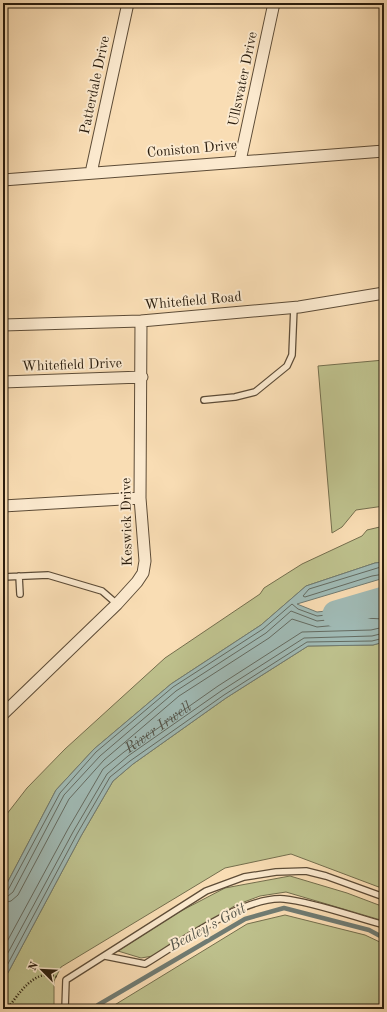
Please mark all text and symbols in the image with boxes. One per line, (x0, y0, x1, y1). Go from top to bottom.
street label: Ullswater Drive (226, 30, 260, 128)
street label: Patterdale Drive (78, 35, 112, 135)
street label: Coniston Drive (146, 138, 238, 160)
street label: Whitefield Road (144, 290, 242, 312)
street label: Whitefield Drive (22, 356, 122, 374)
street label: Keswick Drive (119, 478, 135, 566)
water label: River Irwell (121, 699, 195, 757)
water label: Bealey's Goit (166, 901, 249, 955)
north arrow (22, 950, 62, 990)
text: N (28, 960, 41, 973)

